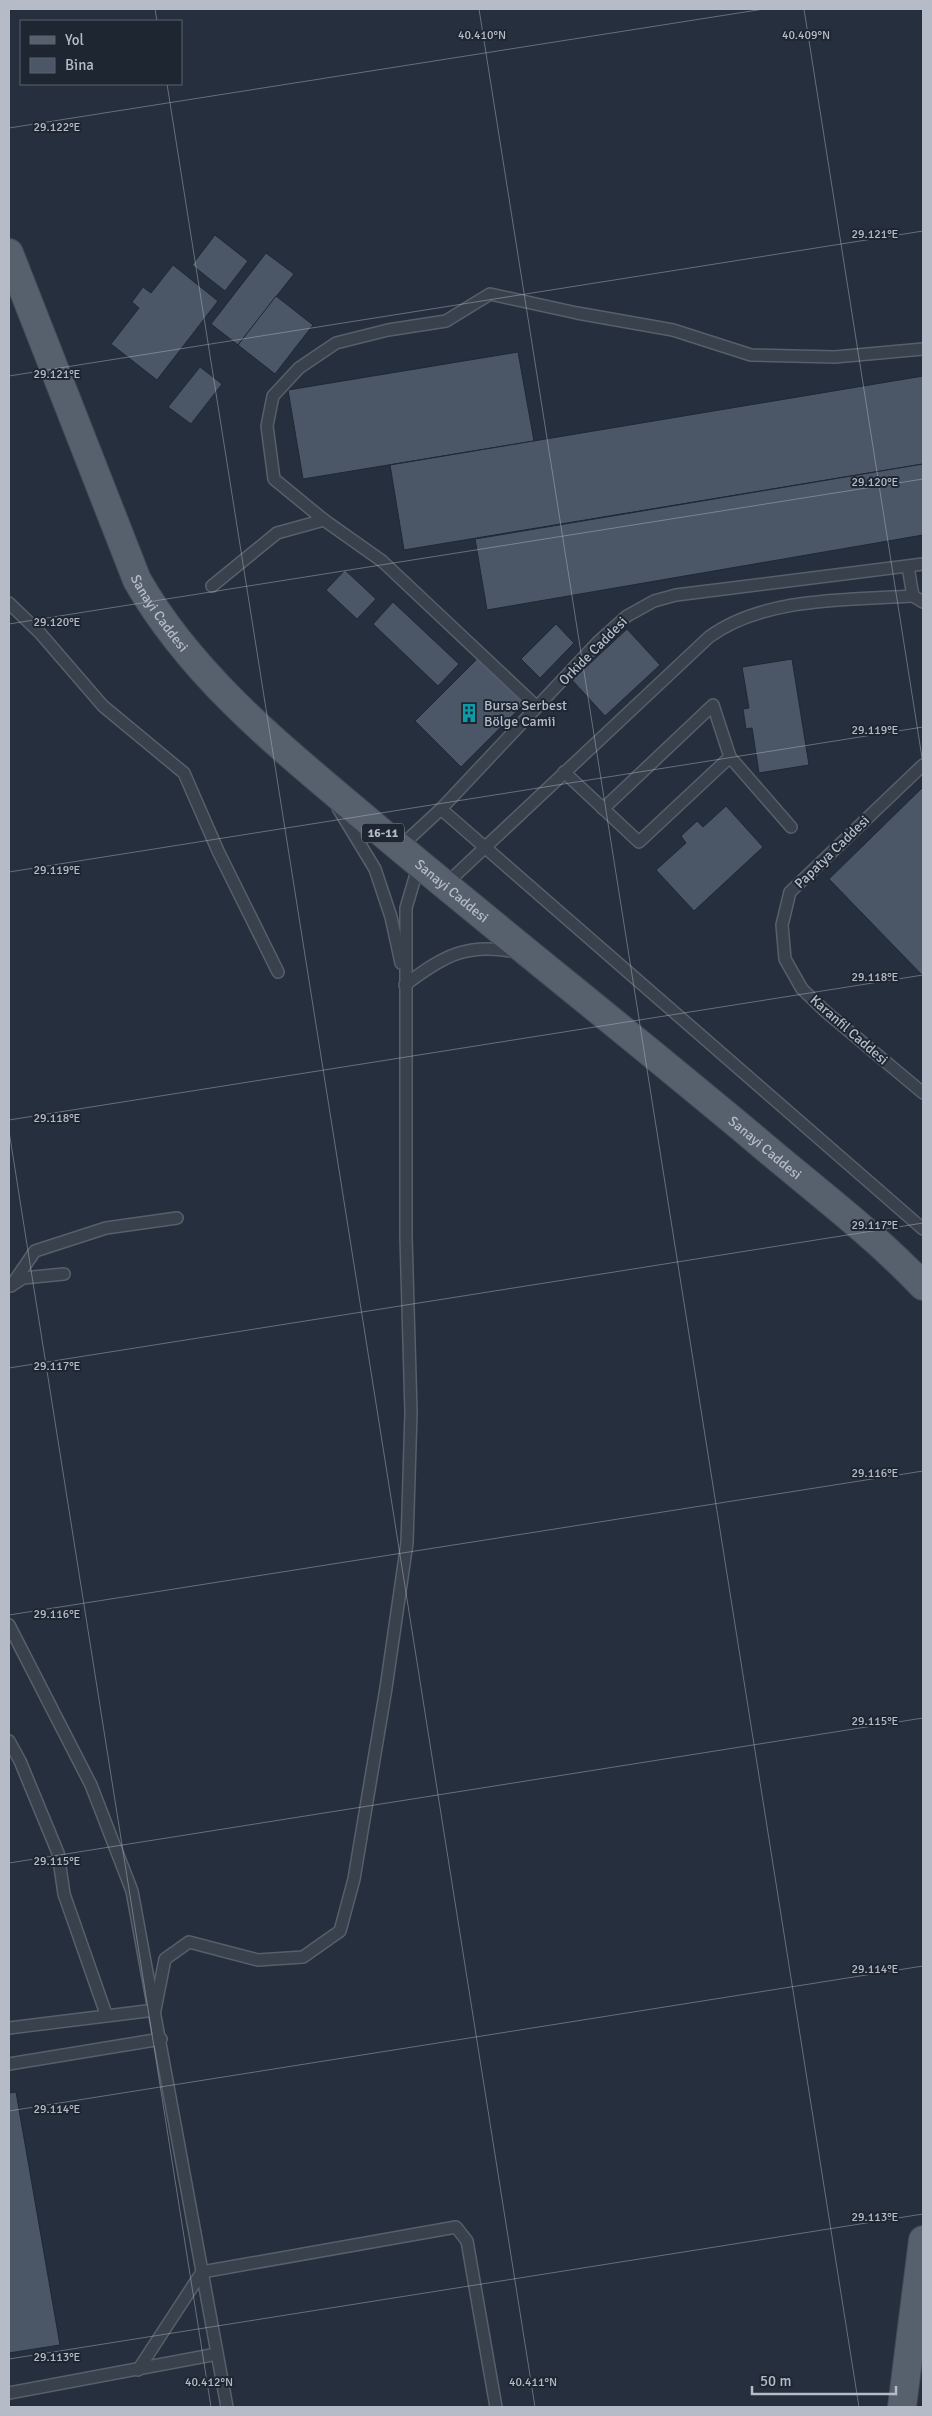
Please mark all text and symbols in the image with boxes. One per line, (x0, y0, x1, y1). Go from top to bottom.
legend (20, 20, 182, 85)
text: 40.410°N (458, 28, 506, 43)
text: 40.409°N (782, 28, 830, 43)
text: Yol (65, 31, 84, 49)
text: Bina (65, 56, 94, 74)
text: 29.122°E (34, 120, 81, 135)
text: 29.121°E (852, 227, 899, 242)
text: 29.121°E (34, 367, 81, 382)
text: 29.120°E (852, 475, 899, 490)
street label: Sanayi Caddesi (127, 572, 192, 655)
street label: Orkide Caddesi (555, 613, 631, 689)
text: 29.120°E (34, 615, 81, 630)
place label: Bursa Serbest Bölge Camii (484, 697, 567, 730)
building icon: Bursa Serbest Bölge Camii (458, 702, 480, 724)
text: 29.119°E (852, 723, 899, 738)
street label: Papatya Caddesi (791, 812, 873, 892)
road number: 16-11 (362, 824, 404, 842)
street label: Sanayi Caddesi (412, 855, 492, 926)
text: 29.119°E (34, 863, 81, 878)
text: 29.118°E (852, 970, 899, 985)
street label: Karanfil Caddesi (807, 992, 891, 1068)
text: 29.118°E (34, 1111, 81, 1126)
street label: Sanayi Caddesi (725, 1112, 805, 1183)
text: 29.117°E (852, 1218, 899, 1233)
text: 29.117°E (34, 1359, 81, 1374)
text: 29.116°E (852, 1466, 899, 1481)
text: 29.116°E (34, 1607, 81, 1622)
text: 29.115°E (852, 1714, 899, 1729)
text: 29.115°E (34, 1854, 81, 1869)
text: 29.114°E (852, 1962, 899, 1977)
text: 29.114°E (34, 2102, 81, 2117)
text: 29.113°E (852, 2210, 899, 2225)
text: 29.113°E (34, 2350, 81, 2365)
scale bar (752, 2364, 896, 2396)
text: 50 m (760, 2372, 791, 2390)
text: 40.412°N (185, 2375, 233, 2390)
text: 40.411°N (509, 2375, 557, 2390)

